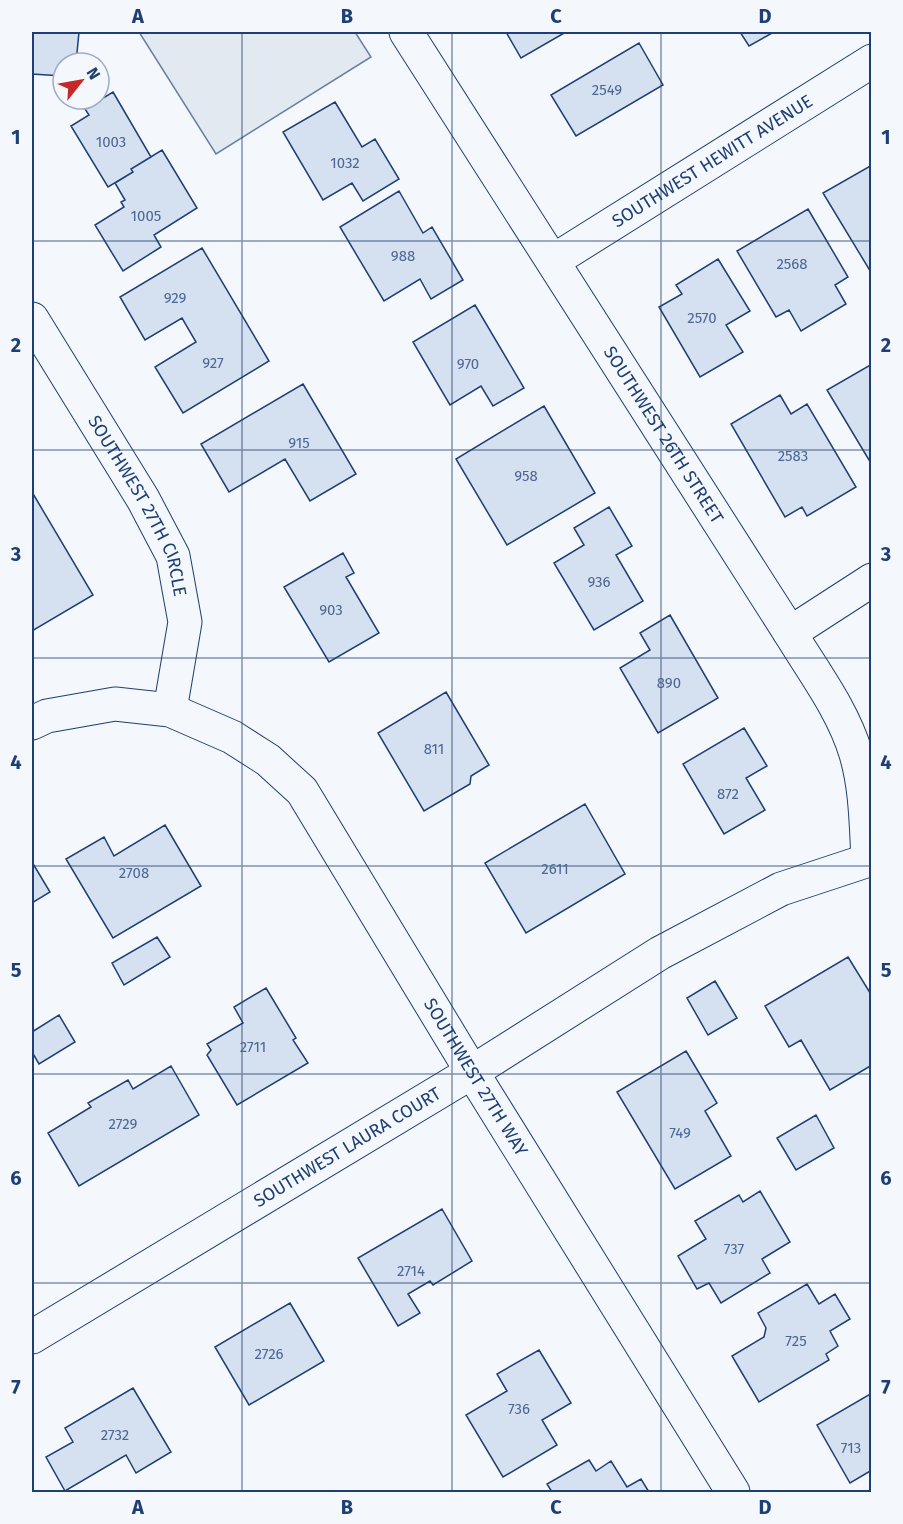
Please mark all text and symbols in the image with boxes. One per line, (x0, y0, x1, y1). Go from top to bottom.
text: A (131, 4, 145, 28)
text: B (341, 4, 353, 28)
text: C (550, 4, 562, 28)
text: D (758, 4, 772, 28)
north arrow (51, 51, 111, 111)
text: N (83, 64, 104, 83)
house number: 2549 (592, 81, 622, 99)
street label: SOUTHWEST HEWITT AVENUE (608, 90, 817, 232)
text: 1 (11, 125, 21, 149)
text: 1 (881, 125, 891, 149)
house number: 1003 (96, 133, 126, 151)
house number: 1032 (330, 154, 360, 172)
house number: 1005 (131, 207, 161, 225)
house number: 988 (391, 247, 415, 265)
house number: 2568 (776, 255, 808, 273)
house number: 929 (164, 289, 186, 307)
house number: 2570 (687, 309, 717, 327)
text: 2 (11, 333, 21, 357)
text: 2 (881, 333, 891, 357)
street label: SOUTHWEST 26TH STREET (599, 342, 728, 528)
house number: 927 (202, 354, 224, 372)
house number: 970 (457, 355, 479, 373)
street label: SOUTHWEST 27TH CIRCLE (83, 411, 191, 598)
house number: 915 (288, 434, 310, 452)
house number: 2583 (778, 447, 808, 465)
house number: 958 (514, 467, 538, 485)
text: 3 (10, 542, 21, 566)
text: 3 (880, 542, 891, 566)
house number: 936 (587, 573, 611, 591)
house number: 903 (319, 601, 343, 619)
house number: 890 (657, 674, 681, 692)
house number: 811 (424, 740, 444, 758)
text: 4 (10, 750, 22, 774)
text: 4 (880, 750, 892, 774)
house number: 872 (717, 785, 739, 803)
house number: 2611 (541, 860, 569, 878)
house number: 2708 (119, 864, 149, 882)
text: 5 (11, 958, 22, 982)
text: 5 (881, 958, 892, 982)
street label: SOUTHWEST 27TH WAY (419, 994, 532, 1160)
house number: 2711 (240, 1038, 266, 1056)
street label: SOUTHWEST LAURA COURT (250, 1082, 445, 1212)
house number: 2729 (109, 1115, 138, 1133)
house number: 749 (669, 1124, 691, 1142)
text: 6 (10, 1166, 22, 1190)
text: 6 (880, 1166, 892, 1190)
house number: 737 (724, 1240, 745, 1258)
house number: 2714 (397, 1262, 425, 1280)
house number: 725 (785, 1332, 807, 1350)
house number: 2726 (254, 1345, 284, 1363)
text: 7 (11, 1375, 21, 1399)
text: 7 (881, 1375, 891, 1399)
house number: 736 (508, 1400, 530, 1418)
house number: 2732 (101, 1426, 129, 1444)
house number: 713 (841, 1439, 861, 1457)
text: A (131, 1495, 145, 1519)
text: B (341, 1495, 353, 1519)
text: C (550, 1495, 562, 1519)
text: D (758, 1495, 772, 1519)

